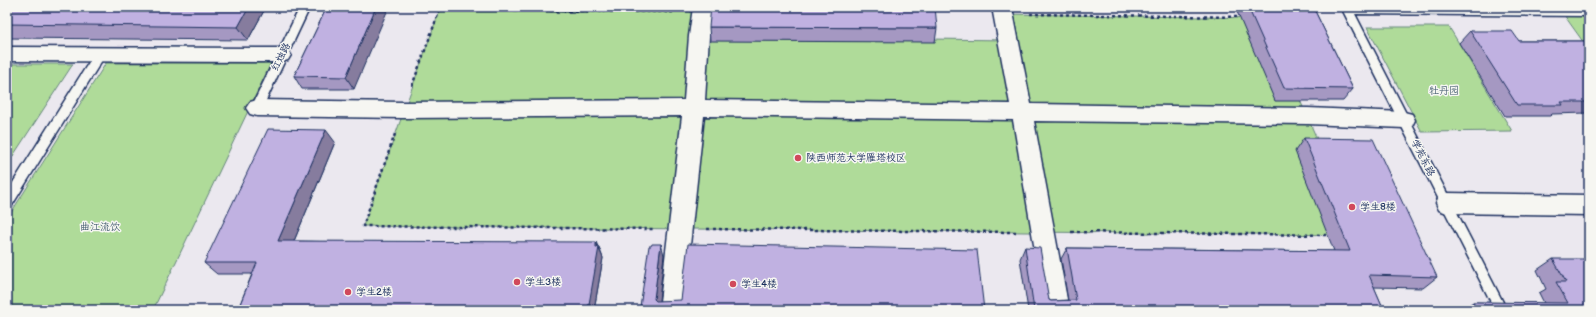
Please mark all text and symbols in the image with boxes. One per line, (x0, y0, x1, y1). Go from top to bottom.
street label: 红烛路 (269, 41, 293, 73)
park label: 牡丹园 (1429, 85, 1459, 97)
street label: 学苑东路 (1409, 137, 1437, 179)
place label: 陕西师范大学雁塔校区 (806, 152, 906, 164)
marker: 陕西师范大学雁塔校区 (793, 153, 803, 163)
place label: 学生8楼 (1360, 201, 1396, 213)
marker: 学生8楼 (1347, 202, 1357, 212)
park label: 曲江流饮 (80, 221, 120, 233)
place label: 学生3楼 (525, 276, 561, 288)
marker: 学生3楼 (512, 277, 522, 287)
place label: 学生4楼 (741, 278, 777, 290)
marker: 学生4楼 (728, 279, 738, 289)
place label: 学生2楼 (356, 286, 392, 298)
marker: 学生2楼 (343, 287, 353, 297)

